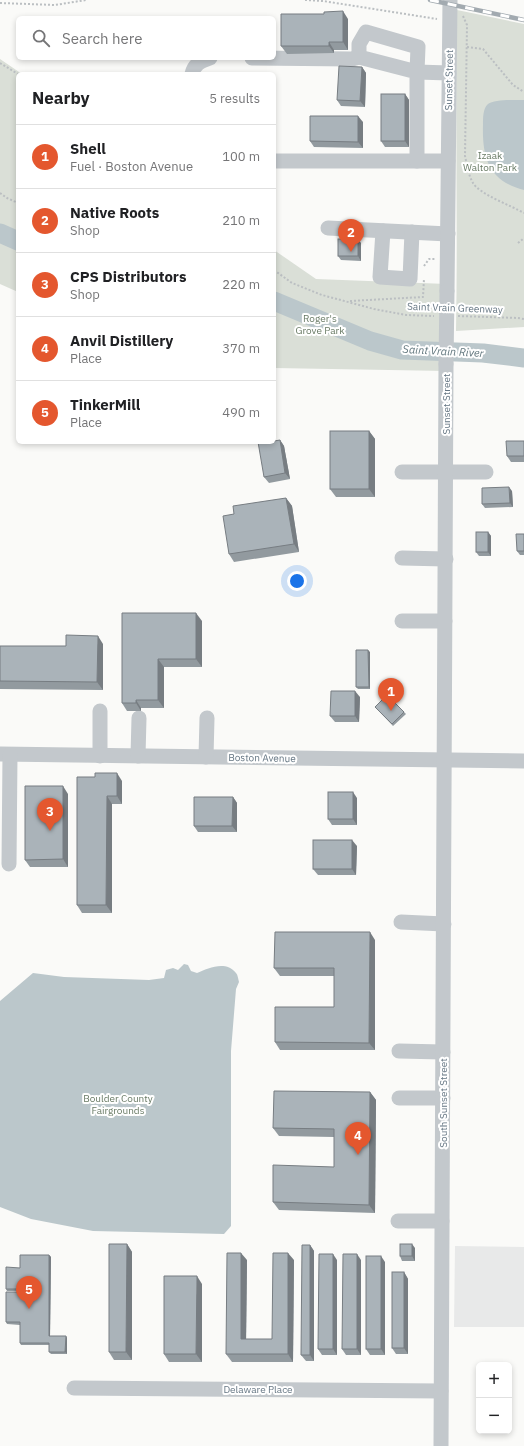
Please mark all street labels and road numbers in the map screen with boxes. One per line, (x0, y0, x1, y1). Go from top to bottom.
street label: Sunset Street (442, 49, 456, 111)
street label: Saint Vrain Greenway (407, 300, 503, 316)
street label: Sunset Street (440, 373, 453, 434)
street label: Boston Avenue (228, 751, 296, 765)
street label: South Sunset Street (437, 1058, 450, 1148)
street label: Delaware Place (223, 1383, 293, 1396)

